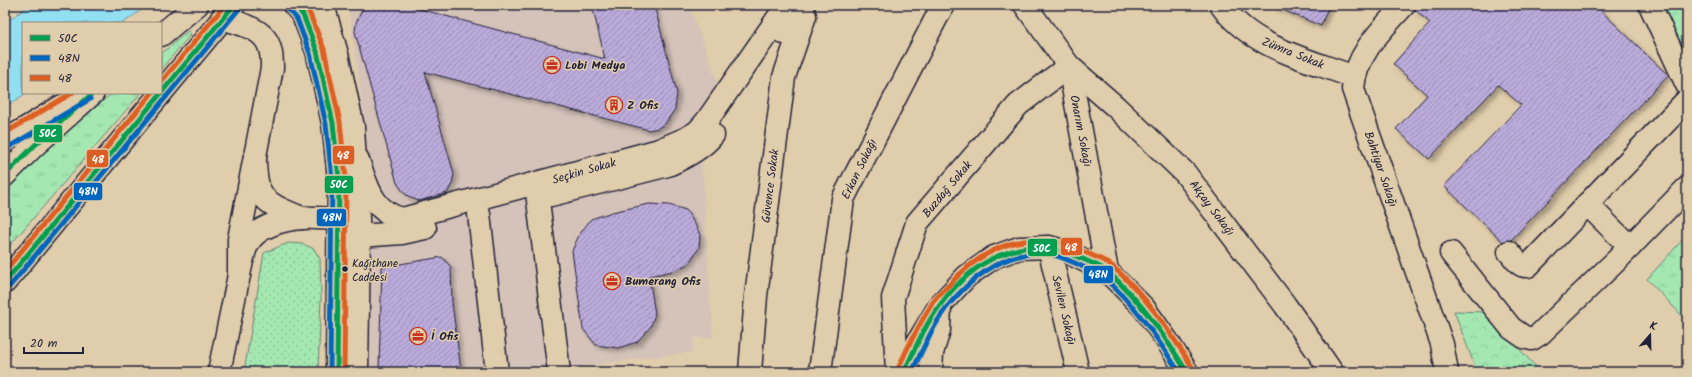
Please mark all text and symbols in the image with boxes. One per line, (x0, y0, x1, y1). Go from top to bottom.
legend (22, 22, 162, 94)
text: 50C (58, 29, 78, 48)
street label: Zümra Sokak (1259, 32, 1327, 75)
text: 48N (58, 49, 80, 68)
office icon: Lobi Medya (542, 55, 562, 75)
place label: Lobi Medya (565, 56, 625, 75)
text: 48 (58, 69, 73, 88)
street label: Onarım Sokağı (1064, 94, 1097, 169)
building icon: Z Ofis (604, 95, 624, 115)
place label: Z Ofis (627, 96, 659, 115)
line badge: 50C (33, 124, 63, 143)
text: 50C (38, 125, 57, 143)
street label: Bahtiyar Sokağı (1359, 129, 1402, 210)
street label: Erkan Sokağı (837, 136, 882, 203)
line badge: 48 (332, 145, 355, 165)
text: 48 (337, 147, 350, 165)
street label: Güvence Sokak (757, 148, 784, 224)
line badge: 48 (86, 149, 109, 168)
text: 48 (92, 151, 105, 169)
street label: Seçkin Sokak (550, 153, 619, 190)
street label: Buzdağ Sokak (918, 156, 977, 222)
line badge: 50C (324, 175, 354, 194)
text: 50C (329, 176, 348, 194)
street label: Akçay Sokağı (1184, 176, 1239, 240)
line badge: 48N (73, 182, 103, 201)
text: 48N (78, 183, 98, 201)
line badge: 48N (316, 208, 347, 227)
text: 48N (322, 209, 342, 227)
line badge: 48 (1060, 237, 1083, 256)
line badge: 50C (1027, 238, 1058, 257)
text: 48 (1065, 239, 1078, 257)
text: 50C (1032, 240, 1051, 258)
place label: Kağıthane Caddesi (352, 255, 398, 287)
marker: Kağıthane Caddesi (340, 264, 350, 274)
line badge: 48N (1083, 265, 1114, 284)
text: 48N (1088, 266, 1108, 284)
office icon: Bumerang Ofis (602, 271, 622, 291)
place label: Bumerang Ofis (625, 272, 701, 291)
street label: Sevilen Sokağı (1046, 273, 1081, 347)
north arrow (1630, 315, 1670, 355)
text: K (1647, 317, 1660, 336)
office icon: İ Ofis (408, 326, 428, 346)
place label: İ Ofis (431, 327, 459, 346)
scale bar (24, 329, 83, 355)
text: 20 m (30, 334, 58, 353)

